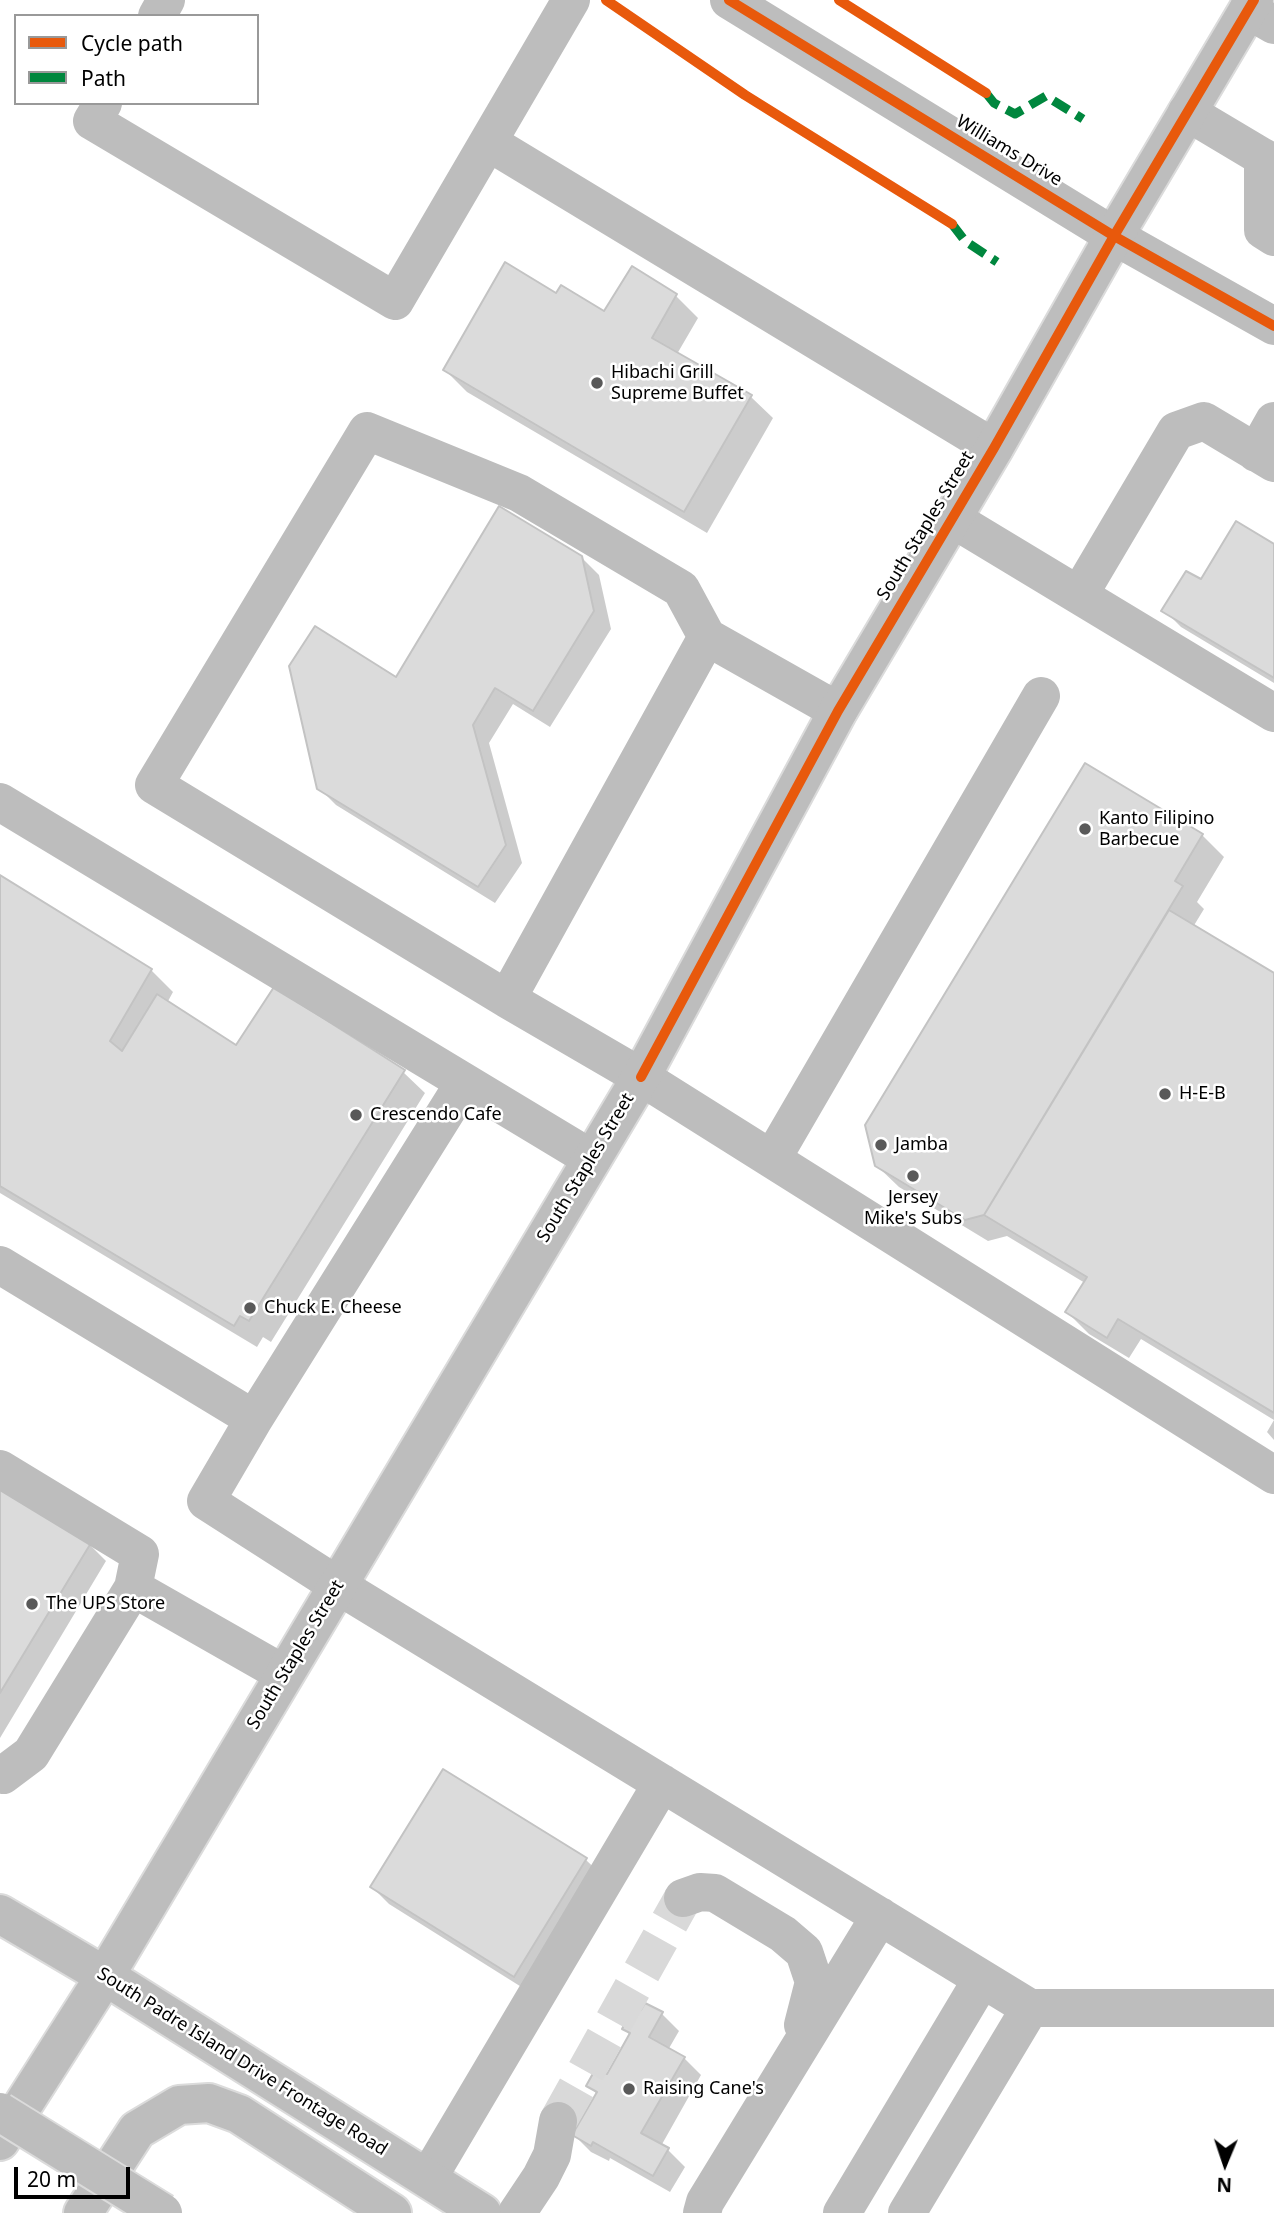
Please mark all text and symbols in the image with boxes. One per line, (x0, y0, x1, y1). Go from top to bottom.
legend (14, 14, 259, 105)
text: Cycle path (81, 29, 183, 57)
text: Path (81, 64, 126, 92)
street label: Williams Drive (952, 111, 1066, 191)
place label: Hibachi Grill Supreme Buffet (611, 362, 744, 404)
marker: Hibachi Grill Supreme Buffet (589, 375, 605, 391)
street label: South Staples Street (873, 448, 979, 604)
place label: Kanto Filipino Barbecue (1099, 808, 1214, 850)
marker: Kanto Filipino Barbecue (1077, 821, 1093, 837)
place label: H-E-B (1179, 1083, 1226, 1105)
marker: H-E-B (1157, 1086, 1173, 1102)
street label: South Staples Street (533, 1090, 639, 1246)
place label: Crescendo Cafe (370, 1104, 502, 1126)
marker: Crescendo Cafe (348, 1107, 364, 1123)
place label: Jamba (895, 1134, 948, 1156)
marker: Jamba (873, 1137, 889, 1153)
marker: Jersey Mike's Subs (905, 1168, 921, 1184)
place label: Jersey Mike's Subs (864, 1187, 962, 1230)
place label: Chuck E. Cheese (264, 1297, 402, 1319)
marker: Chuck E. Cheese (242, 1300, 258, 1316)
street label: South Staples Street (243, 1577, 349, 1733)
place label: The UPS Store (46, 1593, 165, 1615)
marker: The UPS Store (24, 1596, 40, 1612)
street label: South Padre Island Drive Frontage Road (93, 1963, 391, 2161)
place label: Raising Cane's (643, 2078, 764, 2100)
marker: Raising Cane's (621, 2081, 637, 2097)
north arrow (1190, 2129, 1260, 2199)
scale bar (18, 2154, 133, 2198)
text: 20 m (27, 2165, 76, 2193)
text: N (1216, 2172, 1232, 2198)

